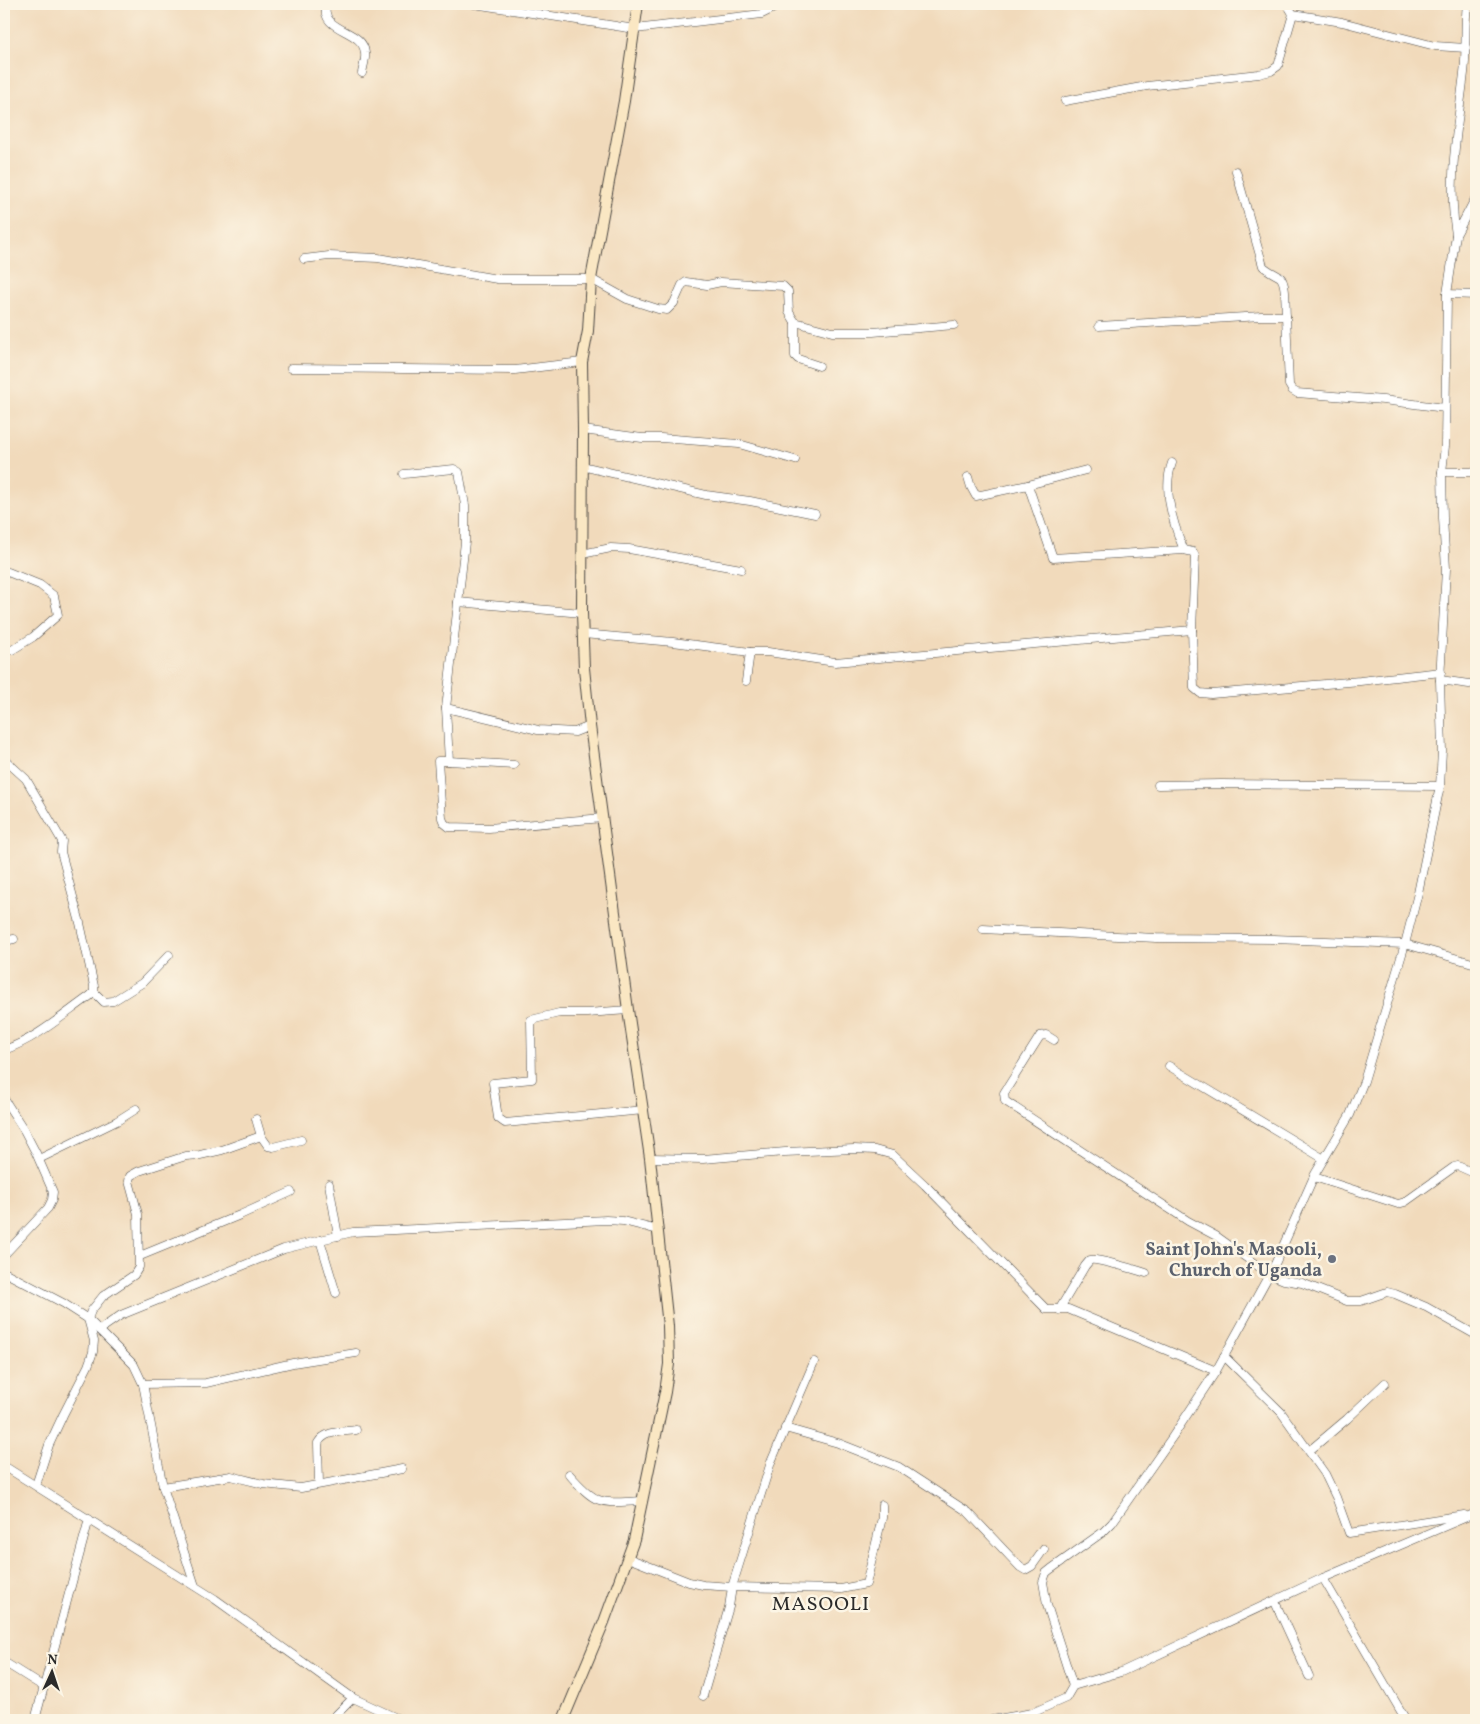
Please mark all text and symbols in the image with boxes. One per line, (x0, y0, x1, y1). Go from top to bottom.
place label: Saint John's Masooli, Church of Uganda (1145, 1238, 1322, 1284)
marker: Saint John's Masooli, Church of Uganda (1326, 1253, 1338, 1265)
district label: MASOOLI (772, 1591, 870, 1619)
north arrow (28, 1646, 78, 1696)
text: N (47, 1651, 58, 1670)

